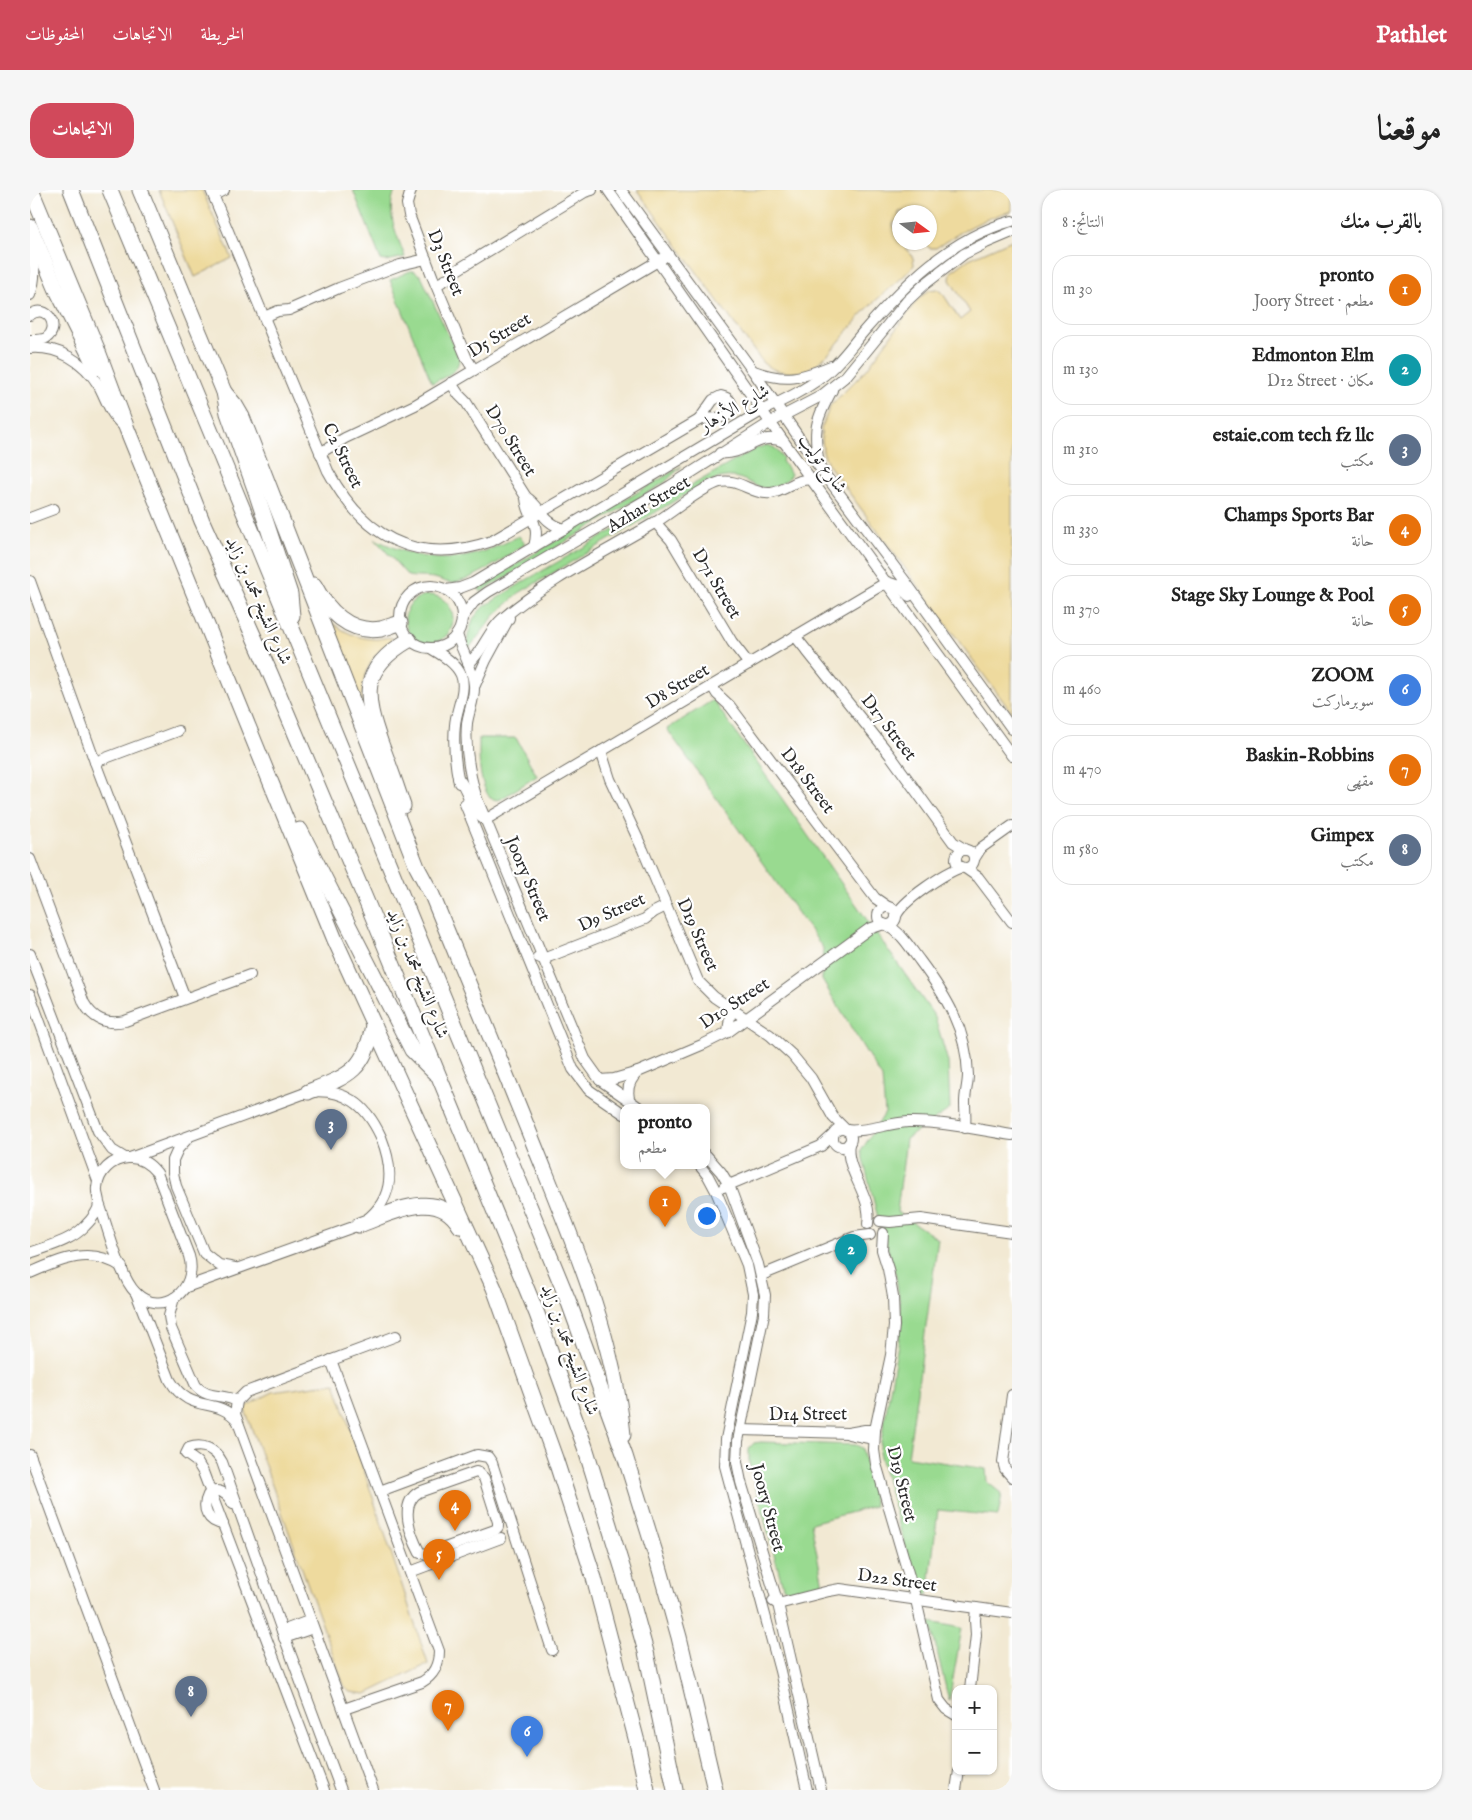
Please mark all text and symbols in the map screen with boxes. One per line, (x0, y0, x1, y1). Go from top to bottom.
text: Pathlet (1376, 20, 1447, 51)
text: المحفوظات (25, 24, 84, 47)
text: الاتجاهات (112, 24, 172, 47)
text: الخريطة (200, 24, 244, 47)
button: الاتجاهات (30, 103, 134, 158)
text: موقعنا (1377, 107, 1442, 152)
north arrow (892, 205, 937, 250)
text: بالقرب منك (1340, 209, 1422, 236)
text: النتائج: 8 (1062, 213, 1104, 233)
street label: D3 Street (421, 226, 469, 300)
text: pronto (1320, 264, 1374, 288)
text: 30 m (1063, 280, 1093, 300)
text: 1 (1402, 280, 1408, 300)
text: مطعم · Joory Street (1254, 292, 1374, 312)
street label: D5 Street (464, 308, 536, 364)
text: Edmonton Elm (1252, 344, 1374, 368)
text: 130 m (1063, 360, 1099, 380)
text: 2 (1401, 360, 1409, 380)
text: مكان · D12 Street (1267, 372, 1374, 392)
street label: شارع الأزهار (693, 377, 775, 441)
street label: D70 Street (479, 401, 541, 481)
street label: C2 Street (316, 420, 368, 492)
text: estaie.com tech fz llc (1213, 424, 1374, 448)
street label: شارع توليب (791, 430, 851, 500)
text: 310 m (1063, 440, 1099, 460)
text: 3 (1402, 440, 1408, 460)
text: مكتب (1340, 452, 1374, 472)
street label: Azhar Street (602, 471, 695, 539)
text: Champs Sports Bar (1224, 504, 1374, 528)
text: 330 m (1063, 520, 1099, 540)
text: 4 (1401, 520, 1409, 540)
text: حانة (1352, 532, 1374, 552)
street label: شارع الشيخ محمد بن زايد (217, 533, 297, 670)
street label: D71 Street (686, 545, 746, 623)
text: Stage Sky Lounge & Pool (1171, 584, 1374, 608)
text: 370 m (1063, 600, 1100, 620)
text: 5 (1402, 600, 1408, 620)
text: حانة (1352, 612, 1374, 632)
street label: D8 Street (642, 659, 714, 715)
text: ZOOM (1311, 664, 1374, 688)
text: 460 m (1063, 680, 1101, 700)
text: 6 (1402, 680, 1408, 700)
street label: D17 Street (855, 690, 921, 766)
text: سوبرماركت (1312, 692, 1374, 712)
street label: D18 Street (775, 743, 839, 819)
text: Baskin-Robbins (1246, 744, 1374, 768)
text: 470 m (1063, 760, 1102, 780)
text: 7 (1401, 760, 1409, 780)
text: مقهى (1346, 772, 1374, 792)
text: Gimpex (1311, 824, 1374, 848)
street label: Joory Street (498, 831, 555, 925)
text: 580 m (1063, 840, 1099, 860)
text: 8 (1402, 840, 1408, 860)
text: مكتب (1340, 852, 1374, 872)
street label: D9 Street (575, 888, 649, 938)
street label: D19 Street (671, 895, 723, 975)
street label: شارع الشيخ محمد بن زايد (378, 906, 454, 1043)
street label: D10 Street (696, 973, 774, 1035)
popup (620, 1104, 710, 1169)
pin: 3 (315, 1109, 347, 1150)
text: pronto (638, 1111, 692, 1135)
text: مطعم (638, 1139, 667, 1159)
pin: 1 (649, 1186, 681, 1227)
your location (694, 1203, 720, 1229)
pin: 2 (835, 1234, 867, 1275)
street label: شارع الشيخ محمد بن زايد (532, 1281, 603, 1420)
street label: D14 Street (769, 1404, 847, 1427)
street label: D19 Street (880, 1444, 922, 1524)
street label: Joory Street (744, 1459, 790, 1555)
pin: 4 (439, 1490, 471, 1531)
pin: 5 (423, 1539, 455, 1580)
street label: D22 Street (856, 1564, 938, 1598)
pin: 8 (175, 1676, 207, 1717)
map controls (952, 1685, 997, 1775)
button: + (952, 1685, 997, 1730)
pin: 7 (432, 1690, 464, 1731)
pin: 6 (511, 1716, 543, 1757)
button: − (952, 1730, 997, 1775)

